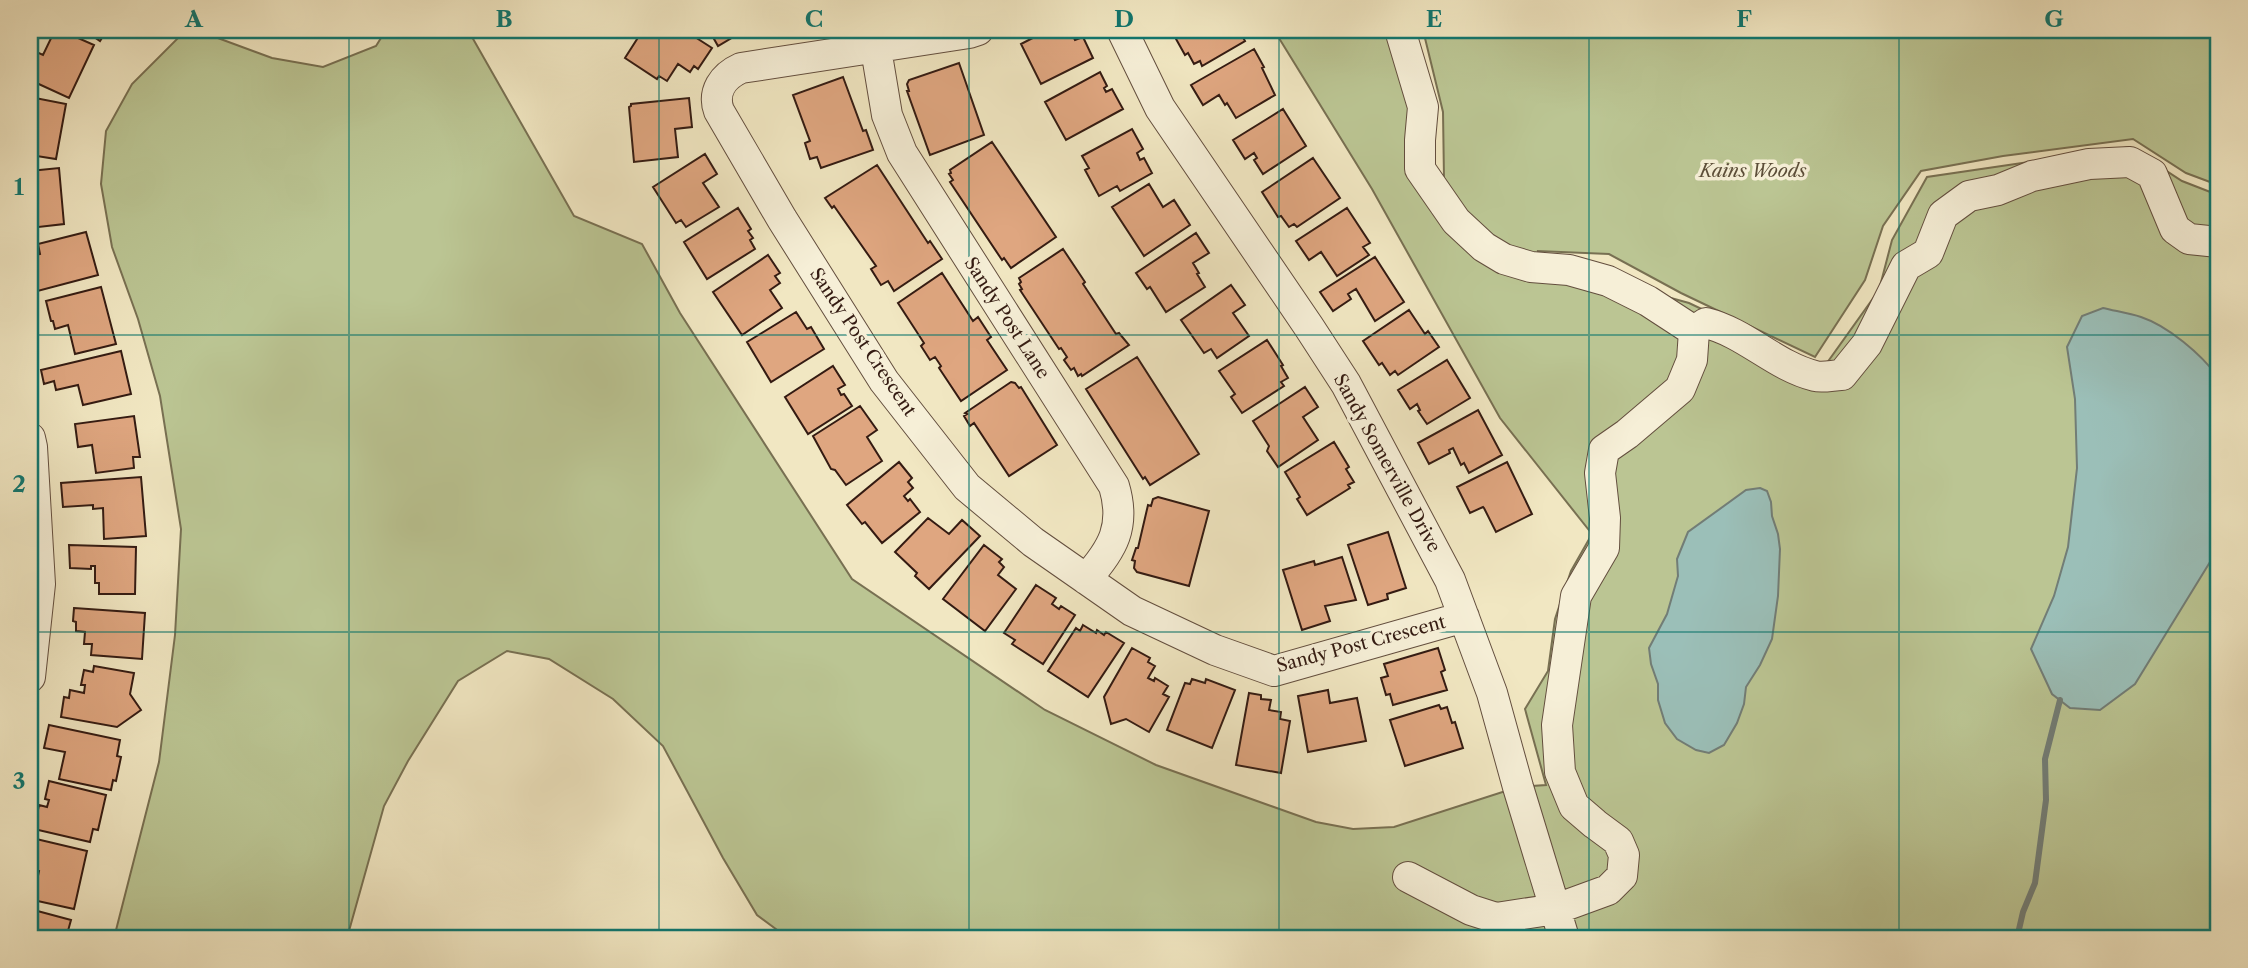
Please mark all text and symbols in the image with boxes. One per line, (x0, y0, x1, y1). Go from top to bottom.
text: A (184, 5, 204, 33)
text: B (495, 5, 513, 33)
text: C (805, 5, 823, 33)
text: D (1114, 5, 1134, 33)
text: E (1426, 5, 1442, 33)
text: F (1736, 5, 1752, 33)
text: G (2044, 5, 2064, 33)
park label: Kains Woods (1698, 160, 1807, 182)
text: 1 (14, 173, 25, 201)
street label: Sandy Post Lane (960, 253, 1054, 383)
street label: Sandy Post Crescent (805, 264, 921, 421)
street label: Sandy Somerville Drive (1329, 370, 1445, 556)
text: 2 (12, 470, 26, 498)
street label: Sandy Post Crescent (1274, 611, 1449, 677)
text: 3 (13, 767, 26, 795)

